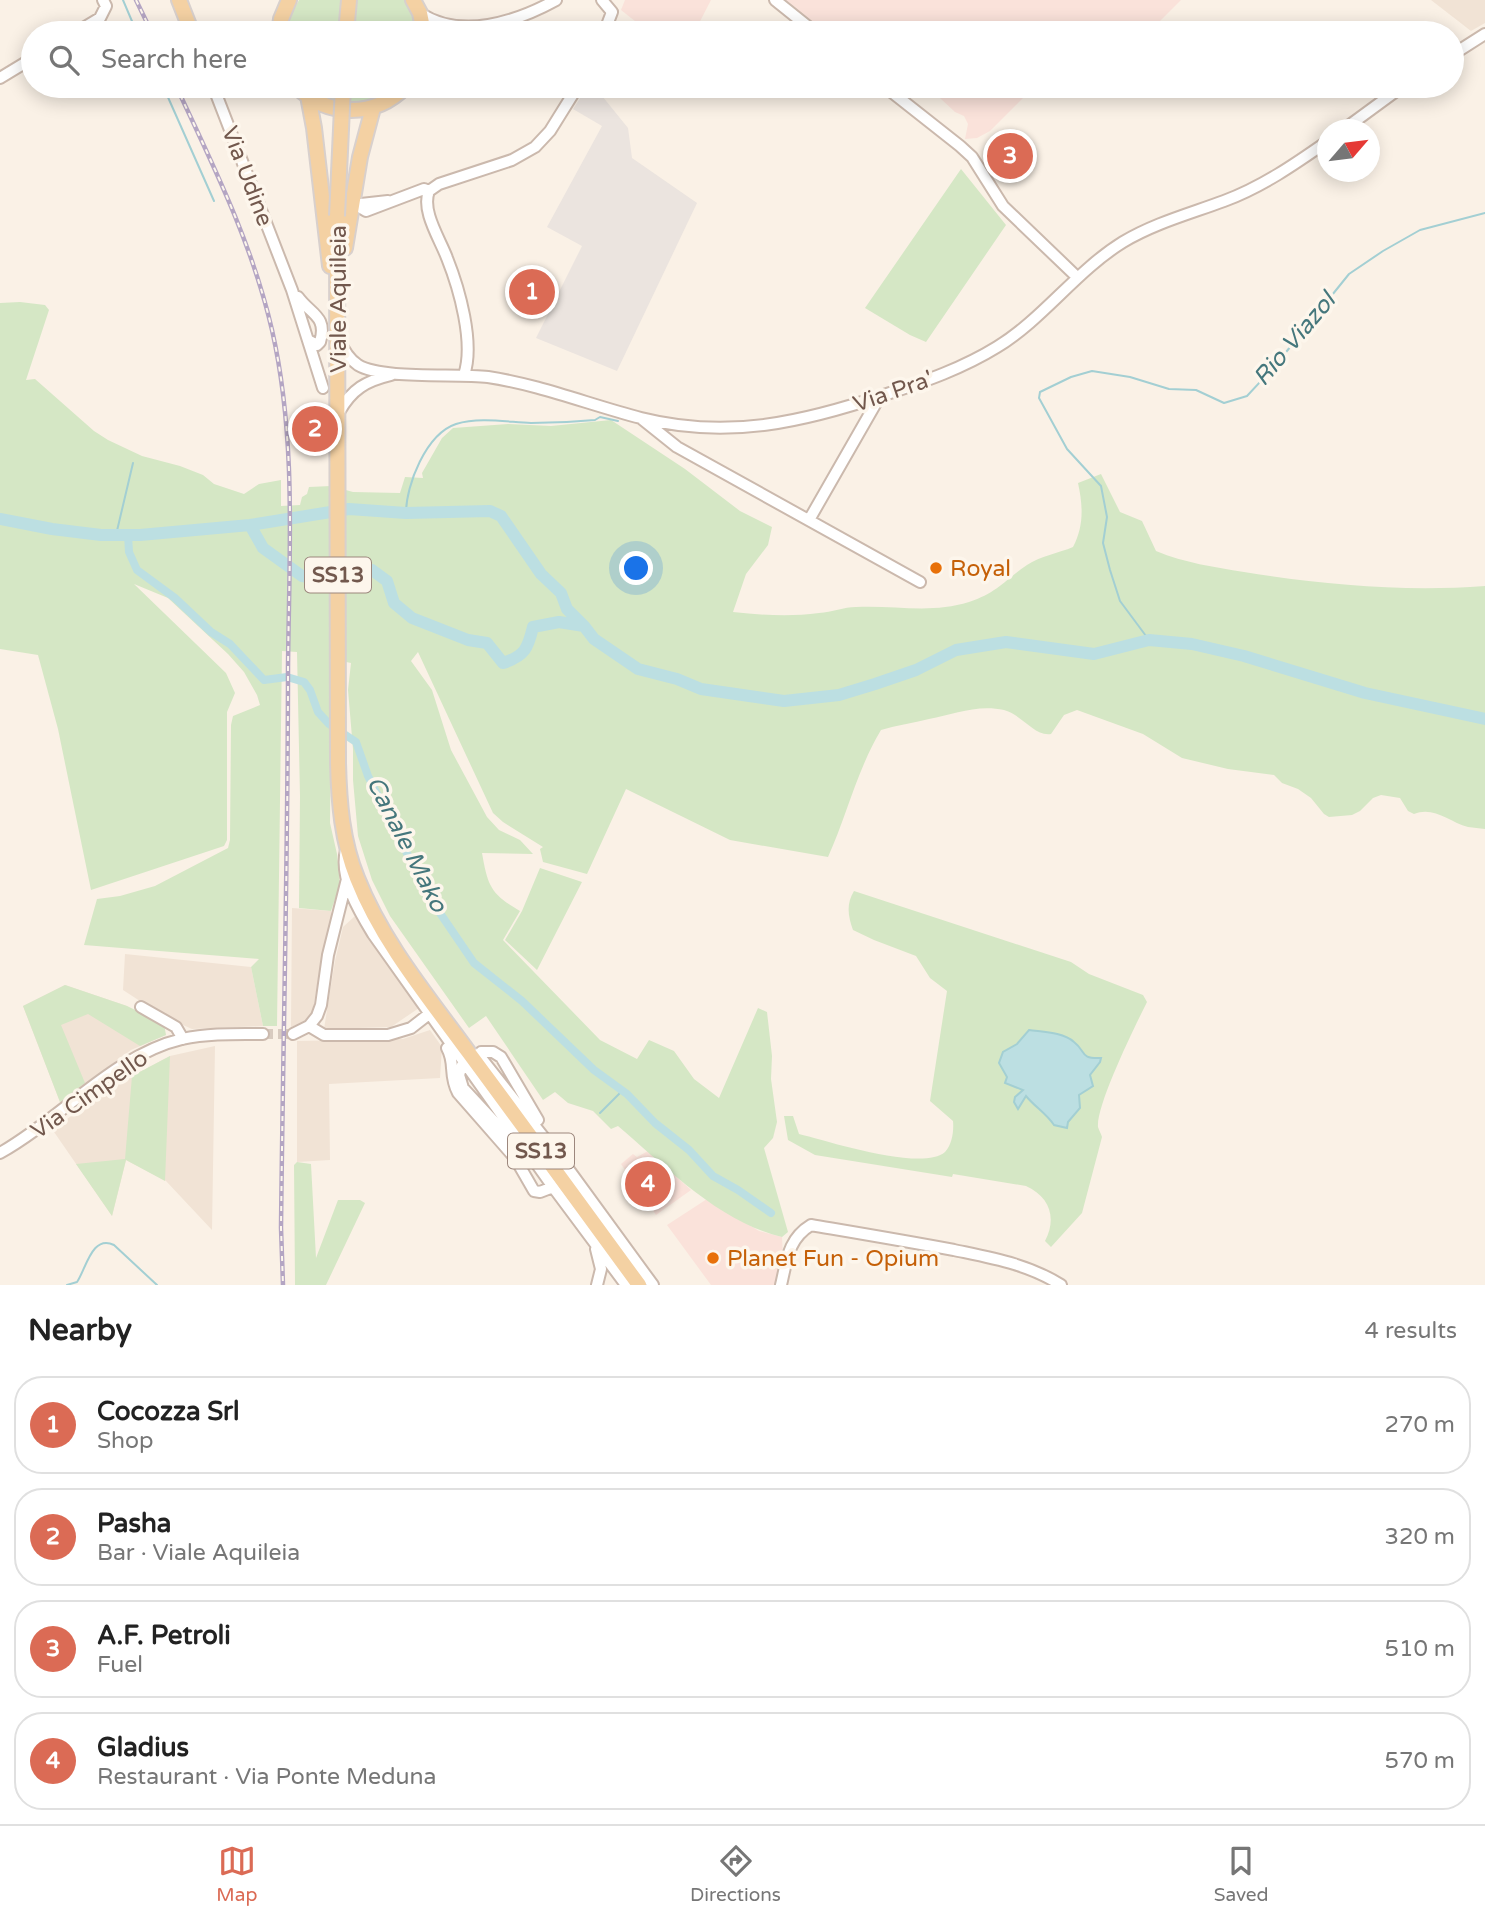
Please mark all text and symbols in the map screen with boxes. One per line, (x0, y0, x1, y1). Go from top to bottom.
search box (21, 21, 1464, 98)
icon: search (45, 41, 83, 79)
text: Search here (101, 44, 247, 75)
north arrow (1317, 119, 1380, 182)
street label: Via Udine (215, 122, 279, 230)
pin: 3 (987, 130, 1033, 182)
street label: Viale Aquileia (325, 225, 353, 373)
pin: 1 (509, 266, 555, 318)
water label: Rio Viazol (1247, 285, 1344, 392)
street label: Via Pra' (850, 365, 937, 419)
pin: 2 (292, 403, 338, 455)
your location (619, 551, 653, 585)
place label: Royal (950, 555, 1011, 583)
road number: SS13 (305, 558, 371, 592)
marker: Royal (928, 560, 944, 576)
water label: Canale Mako (360, 772, 454, 918)
street label: Via Cimpello (26, 1044, 153, 1145)
road number: SS13 (508, 1134, 574, 1168)
pin: 4 (625, 1158, 671, 1210)
place label: Planet Fun - Opium (727, 1245, 939, 1273)
marker: Planet Fun - Opium (705, 1250, 721, 1266)
text: Nearby (28, 1312, 132, 1349)
text: 4 results (1364, 1317, 1457, 1345)
text: Cocozza Srl (97, 1396, 240, 1427)
text: 1 (46, 1411, 60, 1439)
text: 270 m (1385, 1411, 1455, 1439)
text: Shop (97, 1427, 154, 1455)
text: Pasha (97, 1508, 171, 1539)
text: 2 (46, 1523, 60, 1551)
text: 320 m (1385, 1523, 1455, 1551)
text: Bar · Viale Aquileia (97, 1539, 300, 1567)
text: A.F. Petroli (97, 1620, 231, 1651)
text: 3 (46, 1635, 60, 1663)
text: 510 m (1385, 1635, 1455, 1663)
text: Fuel (97, 1651, 143, 1679)
text: Gladius (97, 1732, 189, 1763)
text: 4 (46, 1747, 60, 1775)
text: 570 m (1385, 1747, 1455, 1775)
text: Restaurant · Via Ponte Meduna (97, 1763, 436, 1791)
tab: Map (216, 1842, 257, 1906)
tab: Directions (690, 1842, 781, 1906)
tab: Saved (1214, 1842, 1269, 1906)

